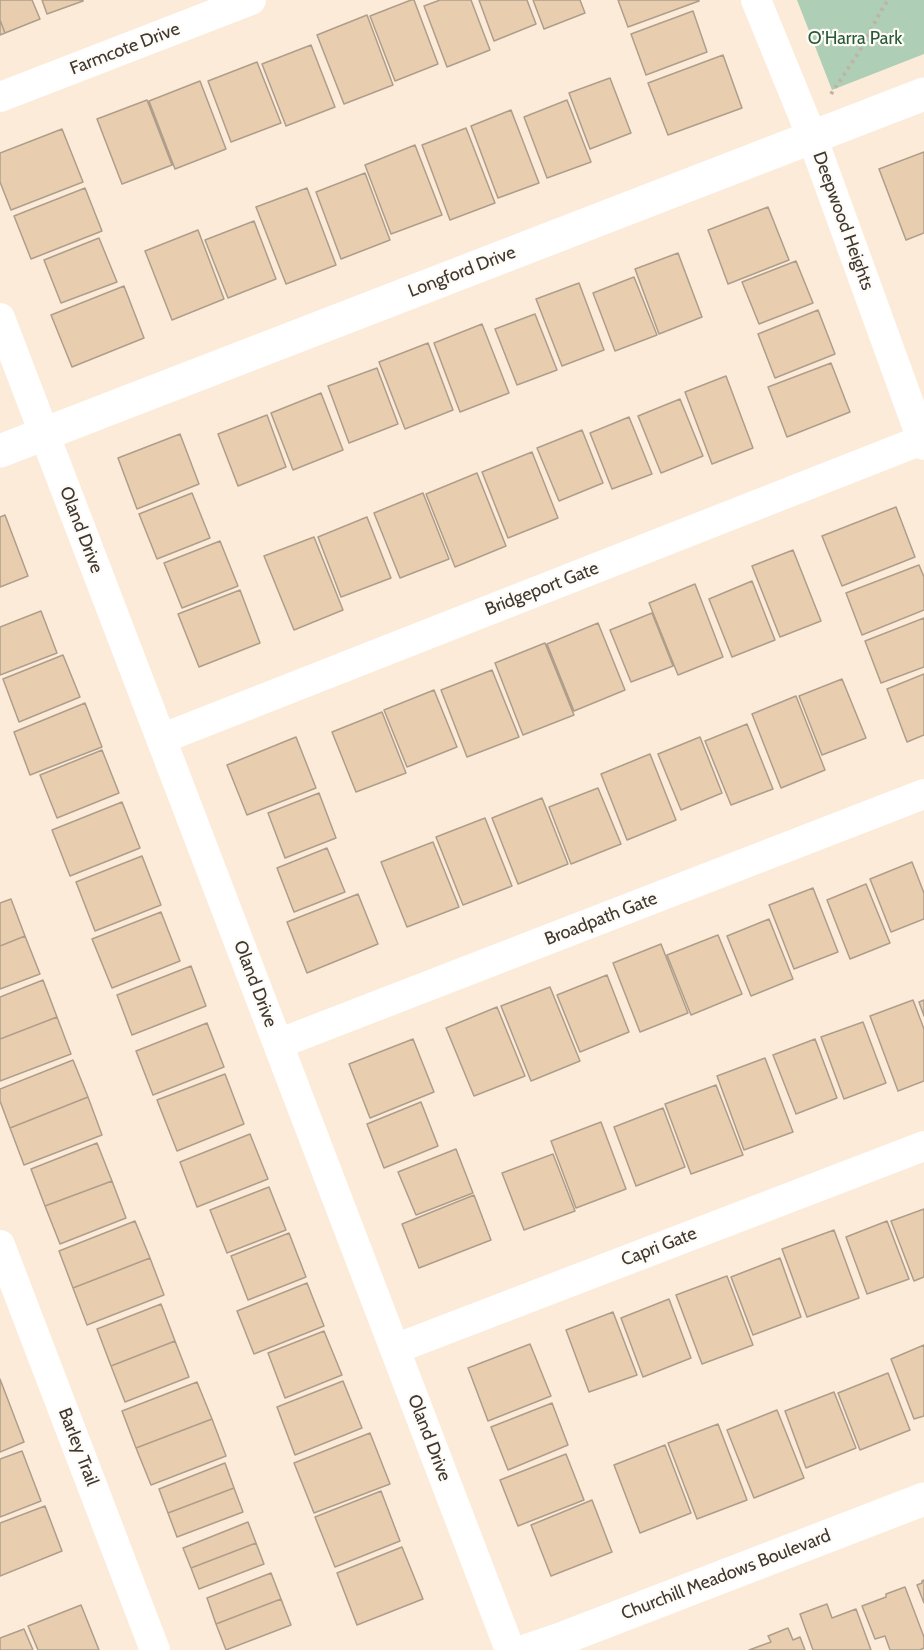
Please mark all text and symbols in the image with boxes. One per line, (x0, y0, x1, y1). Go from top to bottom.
street label: Farmcote Drive (67, 18, 183, 80)
park label: O'Harra Park (808, 28, 902, 50)
street label: Deepwood Heights (808, 149, 878, 293)
street label: Longford Drive (405, 242, 519, 302)
street label: Oland Drive (55, 484, 107, 576)
street label: Bridgeport Gate (482, 557, 602, 621)
street label: Broadpath Gate (542, 888, 660, 950)
street label: Oland Drive (229, 938, 281, 1030)
street label: Capri Gate (618, 1223, 700, 1271)
street label: Oland Drive (403, 1392, 455, 1484)
street label: Barley Trail (53, 1405, 103, 1489)
street label: Churchill Meadows Boulevard (618, 1525, 834, 1625)

